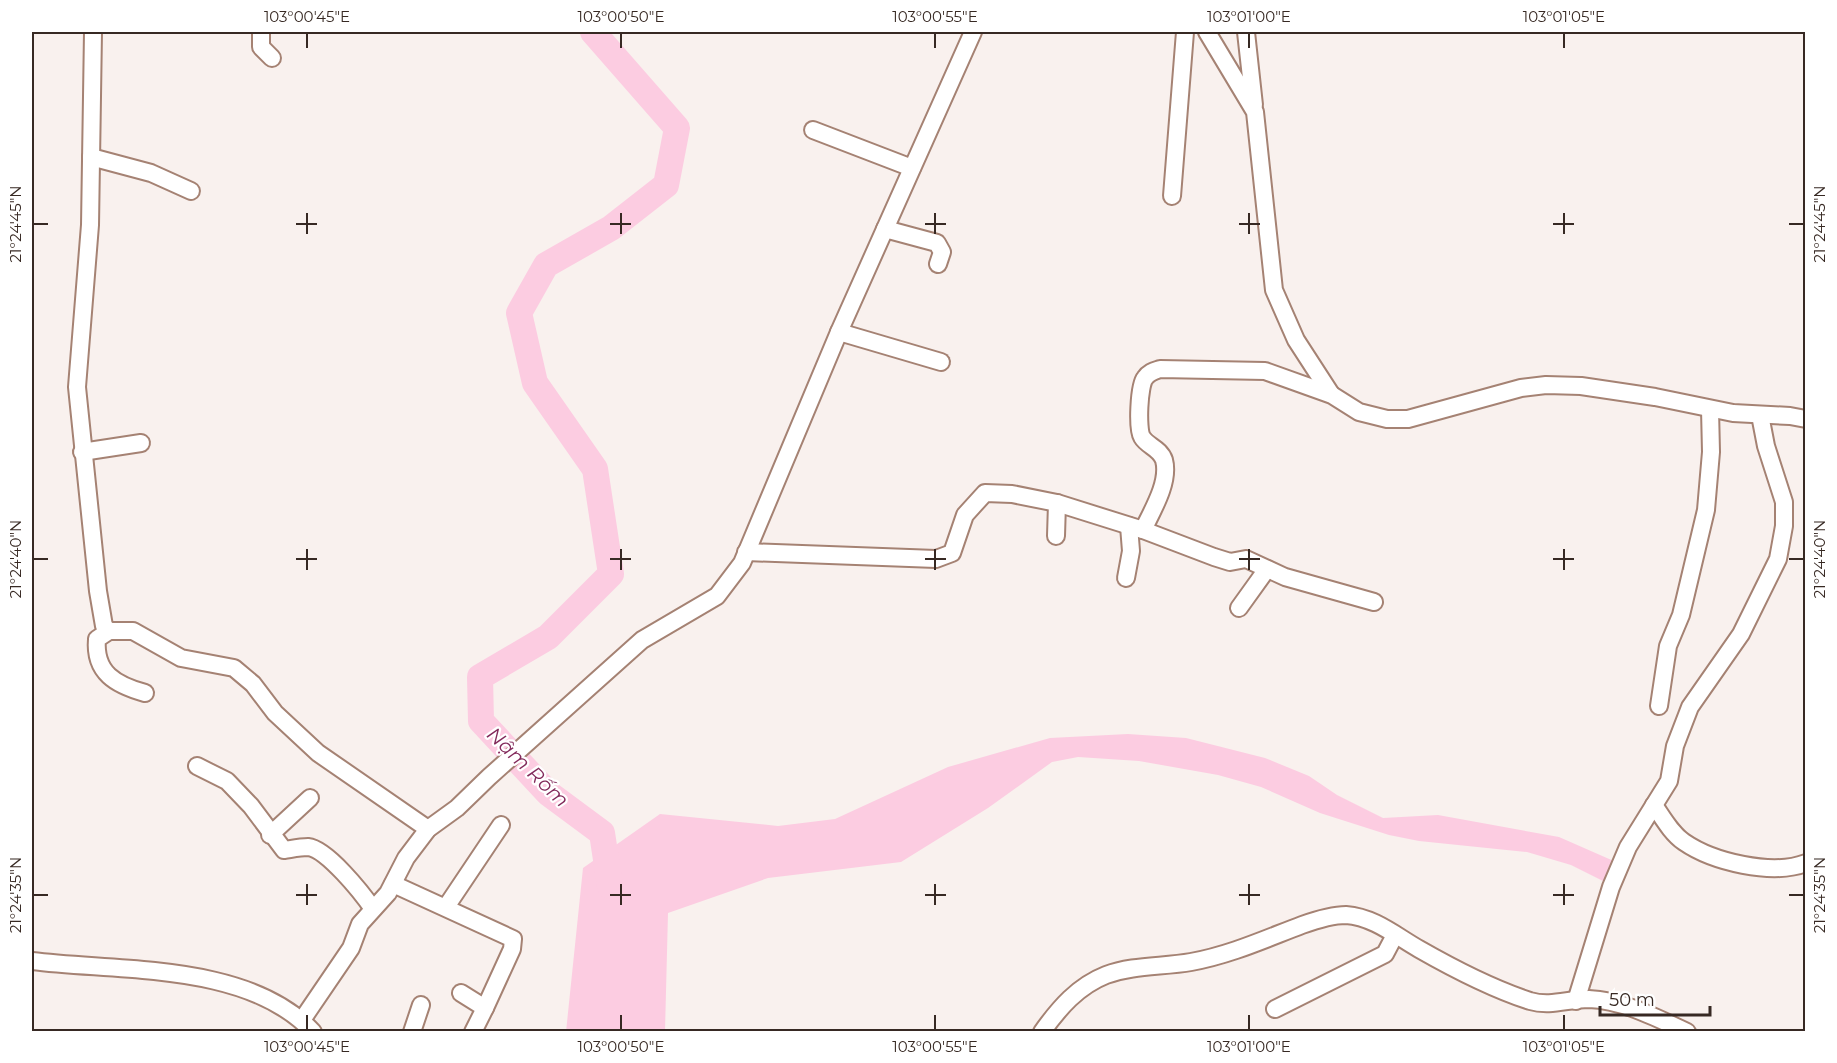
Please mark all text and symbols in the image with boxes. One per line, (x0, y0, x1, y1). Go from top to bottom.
text: 103°00'45"E (264, 7, 350, 26)
text: 103°00'50"E (577, 7, 665, 26)
text: 103°00'55"E (892, 7, 978, 26)
text: 103°01'00"E (1207, 7, 1291, 26)
text: 103°01'05"E (1523, 7, 1605, 26)
text: 21°24'45"N (6, 186, 25, 262)
text: 21°24'45"N (1810, 186, 1829, 262)
text: 21°24'40"N (6, 520, 25, 598)
text: 21°24'40"N (1810, 520, 1829, 598)
water label: Nậm Rốm (482, 722, 574, 812)
text: 21°24'35"N (6, 857, 25, 933)
text: 21°24'35"N (1810, 857, 1829, 933)
scale bar (1600, 979, 1710, 1017)
text: 50 m (1609, 989, 1655, 1011)
text: 103°00'45"E (264, 1037, 350, 1056)
text: 103°00'50"E (577, 1037, 665, 1056)
text: 103°00'55"E (892, 1037, 978, 1056)
text: 103°01'00"E (1207, 1037, 1291, 1056)
text: 103°01'05"E (1523, 1037, 1605, 1056)

